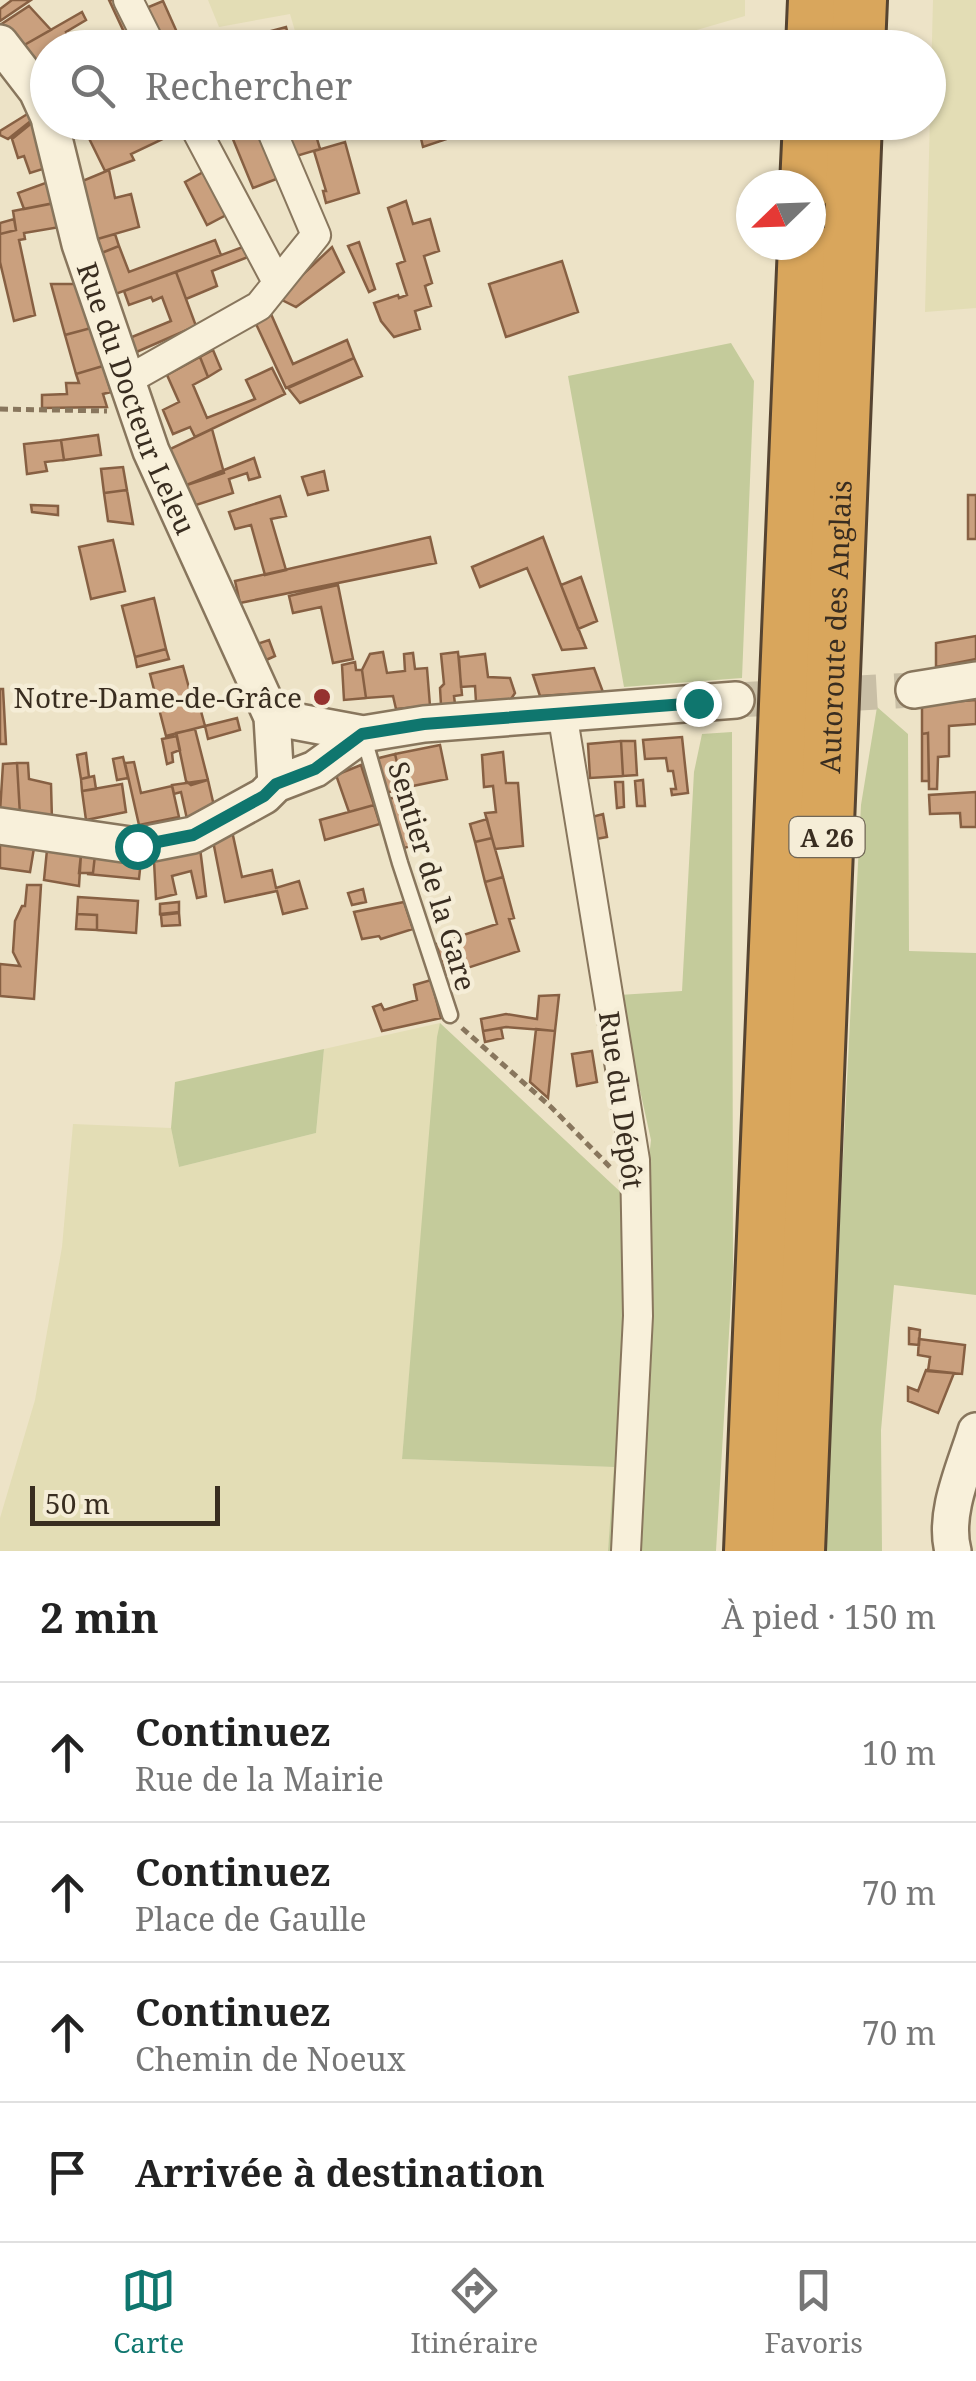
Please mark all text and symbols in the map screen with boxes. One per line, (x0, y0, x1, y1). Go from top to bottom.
search box (30, 30, 946, 140)
icon: search (65, 58, 120, 113)
text: Rechercher (145, 59, 352, 111)
north arrow (736, 170, 826, 260)
street label: Rue du Docteur Leleu (69, 257, 205, 541)
street label: Autoroute des Anglais (810, 479, 860, 774)
place label: Notre-Dame-de-Grâce (14, 678, 302, 716)
route end (676, 681, 722, 727)
marker: Notre-Dame-de-Grâce (311, 686, 333, 708)
street label: Sentier de la Gare (380, 757, 486, 995)
road number: A 26 (790, 817, 864, 857)
route start (115, 824, 161, 870)
street label: Rue du Dépôt (591, 1009, 653, 1192)
scale bar (30, 1481, 220, 1526)
text: 50 m (45, 1484, 110, 1522)
text: 2 min (40, 1588, 159, 1645)
text: À pied · 150 m (722, 1595, 936, 1638)
text: Continuez (135, 1705, 330, 1757)
icon: ahead (40, 1725, 95, 1780)
text: 10 m (862, 1731, 936, 1774)
text: Rue de la Mairie (135, 1757, 384, 1800)
text: Continuez (135, 1845, 330, 1897)
icon: ahead (40, 1865, 95, 1920)
text: 70 m (862, 1871, 936, 1914)
text: Place de Gaulle (135, 1897, 367, 1940)
text: Continuez (135, 1985, 330, 2037)
icon: ahead (40, 2005, 95, 2060)
text: 70 m (862, 2011, 936, 2054)
text: Chemin de Noeux (135, 2037, 405, 2080)
icon: arrive (40, 2145, 95, 2200)
text: Arrivée à destination (135, 2146, 545, 2198)
tab: Carte (113, 2263, 184, 2361)
tab: Itinéraire (411, 2263, 538, 2361)
tab: Favoris (765, 2263, 863, 2361)

